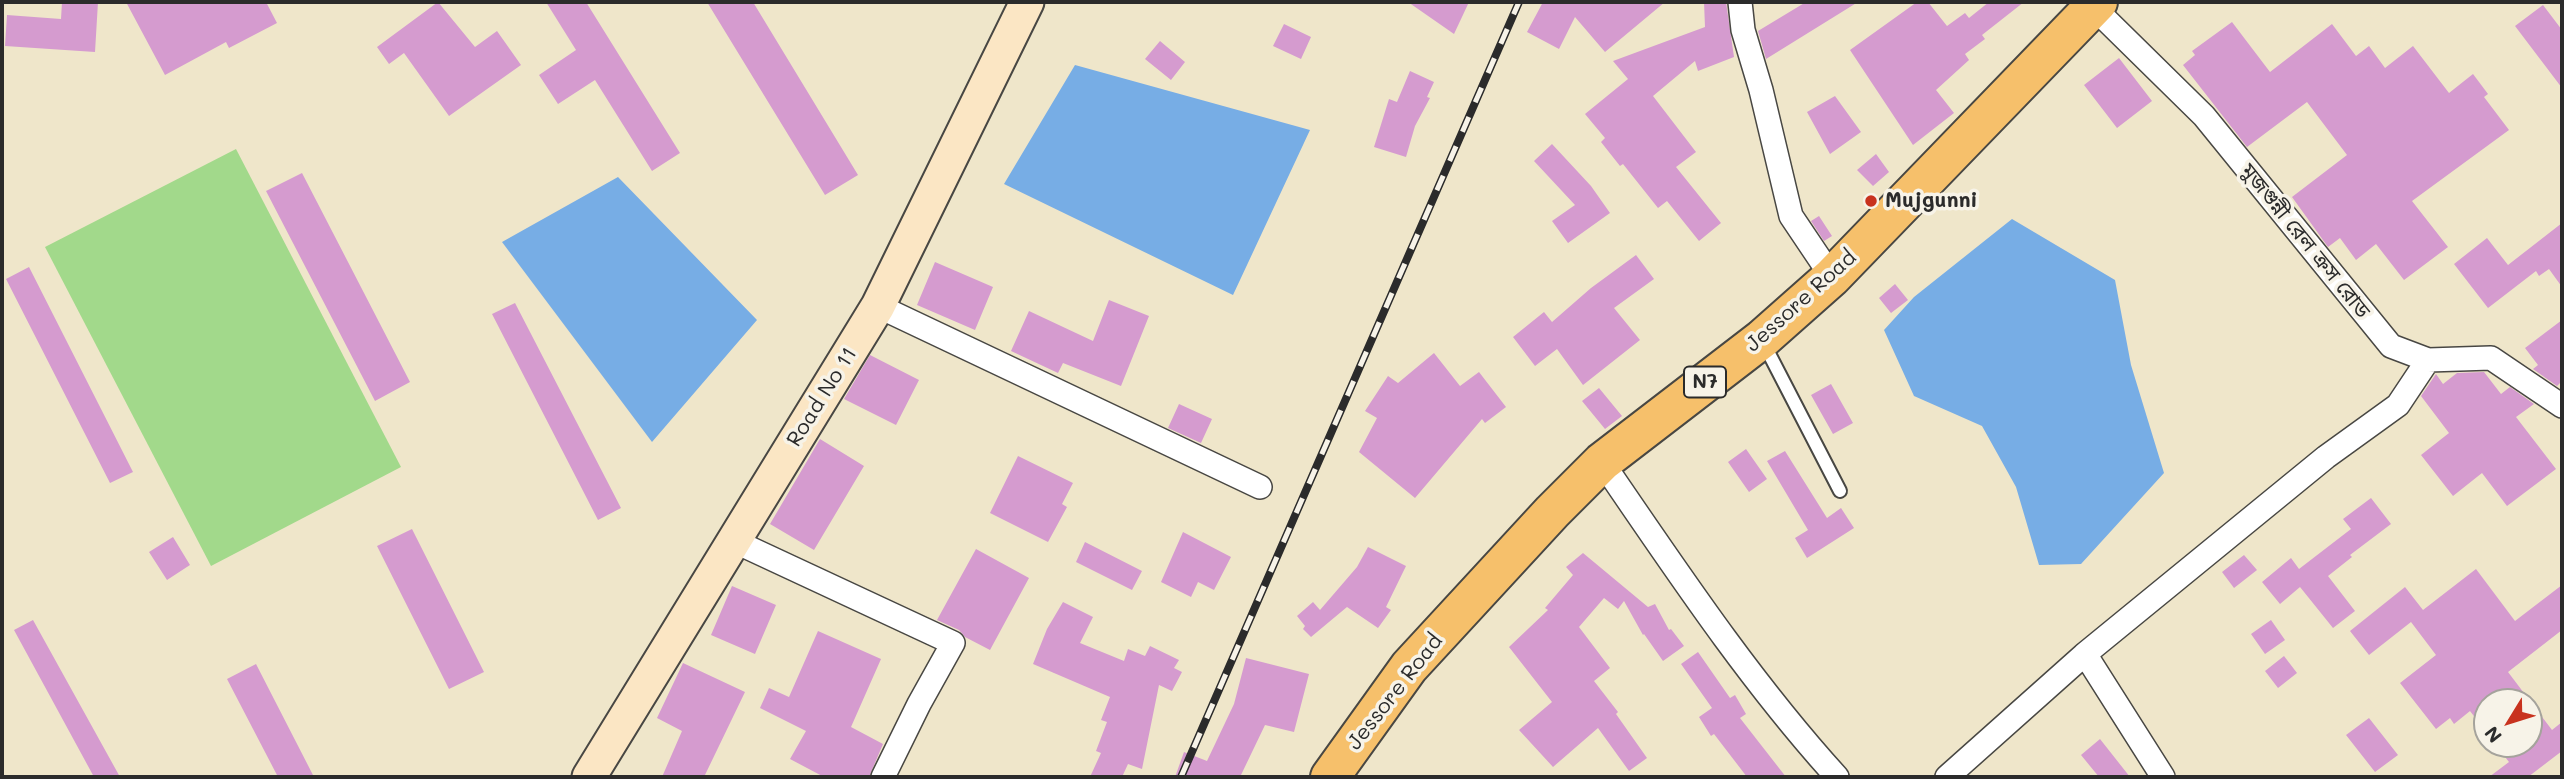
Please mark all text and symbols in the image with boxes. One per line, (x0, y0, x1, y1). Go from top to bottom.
street label: মুজগুন্নী রেল ক্রস রোড (2235, 159, 2375, 323)
place label: Mujgunni (1885, 188, 1978, 214)
marker: Mujgunni (1863, 193, 1879, 209)
street label: Jessore Road (1741, 245, 1861, 357)
street label: Road No 11 (782, 343, 862, 451)
road number: N7 (1684, 366, 1726, 398)
street label: Jessore Road (1342, 629, 1448, 755)
north arrow (2473, 688, 2543, 758)
text: N (2478, 722, 2507, 748)

